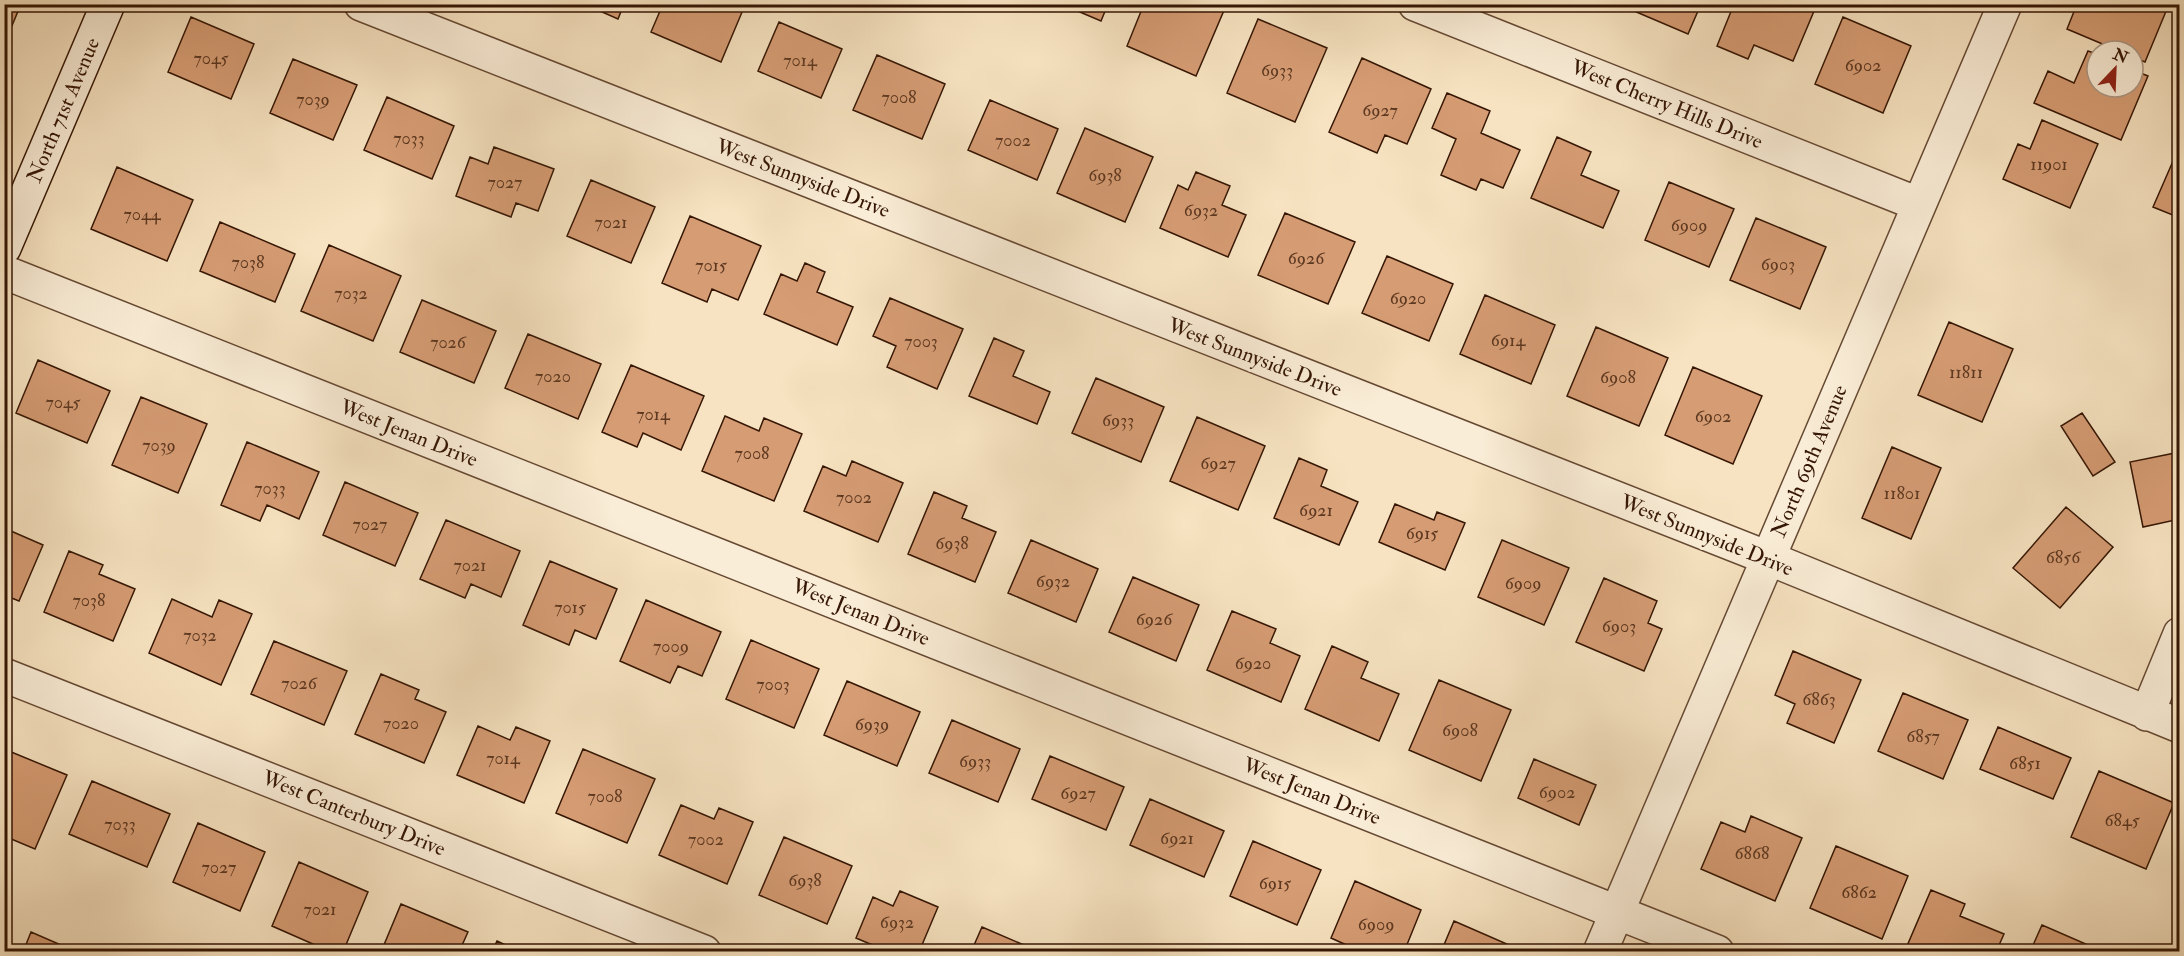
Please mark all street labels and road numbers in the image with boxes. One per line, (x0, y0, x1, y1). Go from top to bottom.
street label: North 71st Avenue (21, 33, 106, 187)
street label: West Cherry Hills Drive (1566, 53, 1767, 155)
street label: West Sunnyside Drive (711, 133, 894, 224)
street label: West Sunnyside Drive (1163, 312, 1346, 403)
street label: North 69th Avenue (1765, 381, 1854, 541)
street label: West Jenan Drive (335, 393, 482, 473)
street label: West Sunnyside Drive (1615, 488, 1797, 583)
street label: West Jenan Drive (787, 572, 934, 652)
street label: West Jenan Drive (1238, 751, 1385, 831)
street label: West Canterbury Drive (257, 764, 450, 863)

